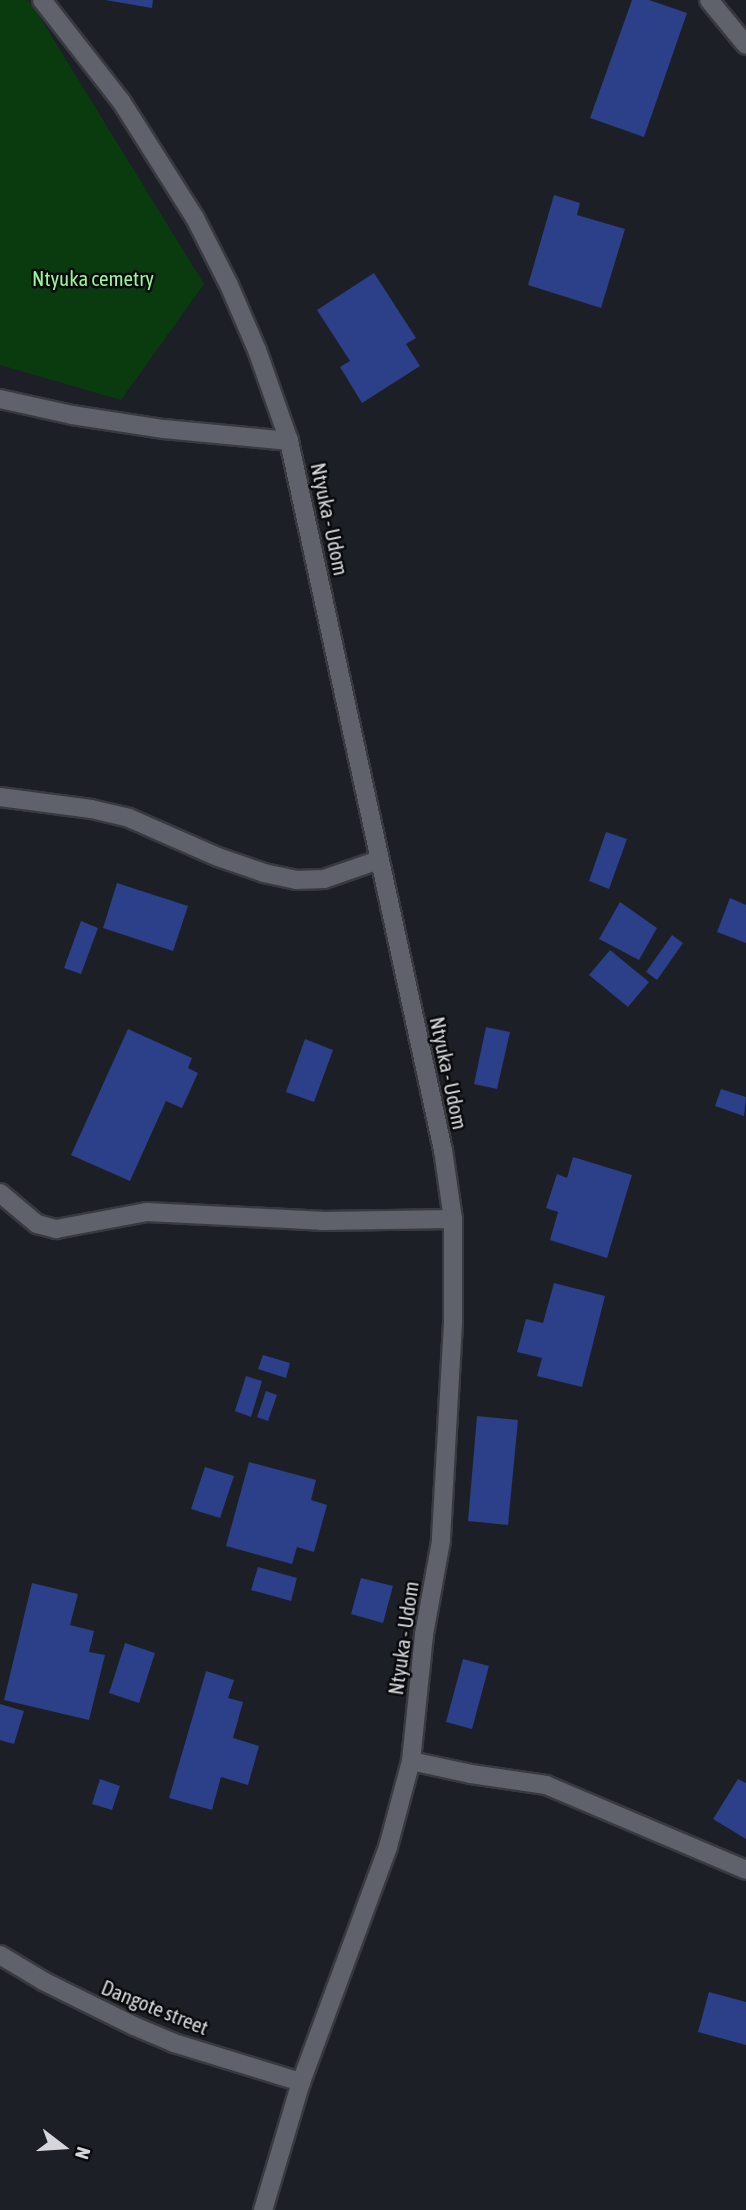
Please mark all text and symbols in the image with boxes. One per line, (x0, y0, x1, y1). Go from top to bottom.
park label: Ntyuka cemetry (32, 265, 154, 291)
street label: Ntyuka - Udom (306, 460, 354, 578)
street label: Ntyuka - Udom (425, 1014, 473, 1132)
street label: Ntyuka - Udom (383, 1580, 423, 1696)
street label: Dangote street (98, 1974, 212, 2040)
north arrow (28, 2112, 98, 2182)
text: N (71, 2145, 95, 2162)

